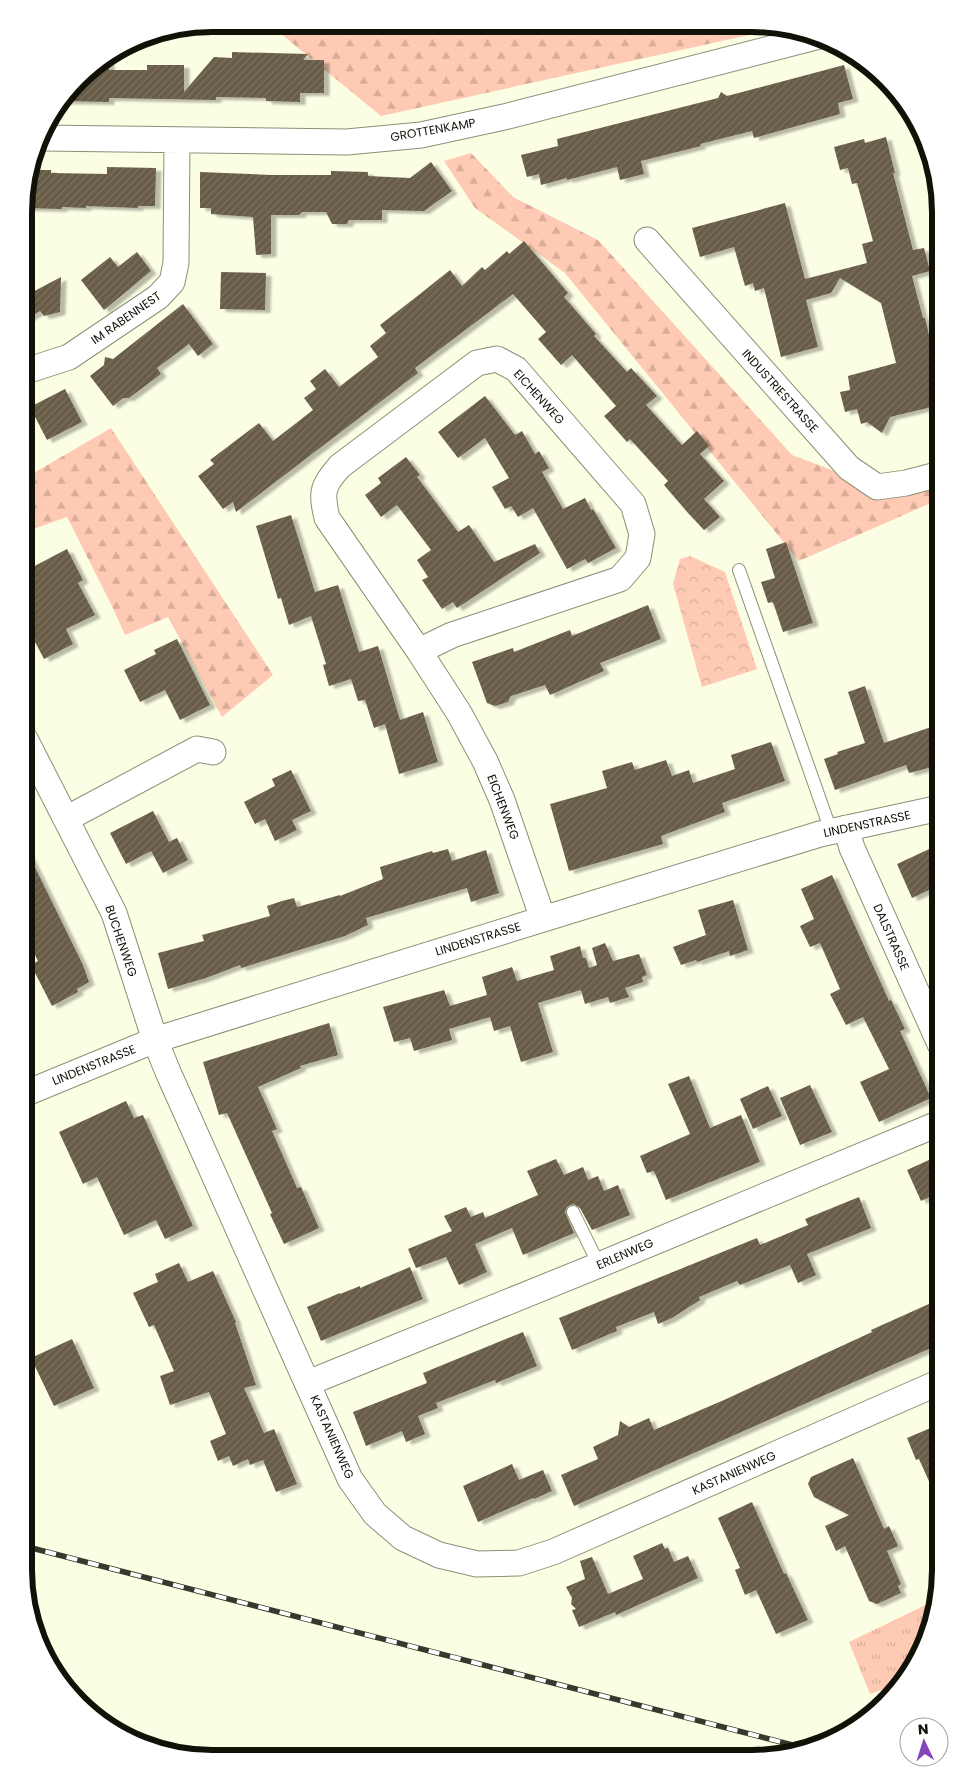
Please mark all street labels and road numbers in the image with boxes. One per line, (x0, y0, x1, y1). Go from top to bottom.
street label: GROTTENKAMP (389, 114, 477, 145)
street label: IM RABENNEST (87, 287, 165, 348)
street label: INDUSTRIESTRASSE (738, 345, 823, 436)
street label: EICHENWEG (510, 366, 569, 428)
street label: EICHENWEG (483, 772, 524, 842)
street label: LINDENSTRASSE (822, 806, 912, 841)
street label: DALSTRASSE (869, 901, 914, 973)
street label: BUCHENWEG (101, 903, 142, 979)
street label: LINDENSTRASSE (433, 917, 523, 960)
street label: LINDENSTRASSE (49, 1040, 138, 1089)
street label: ERLENWEG (594, 1234, 656, 1273)
street label: KASTANIENWEG (306, 1392, 359, 1481)
street label: KASTANIENWEG (689, 1446, 778, 1499)

